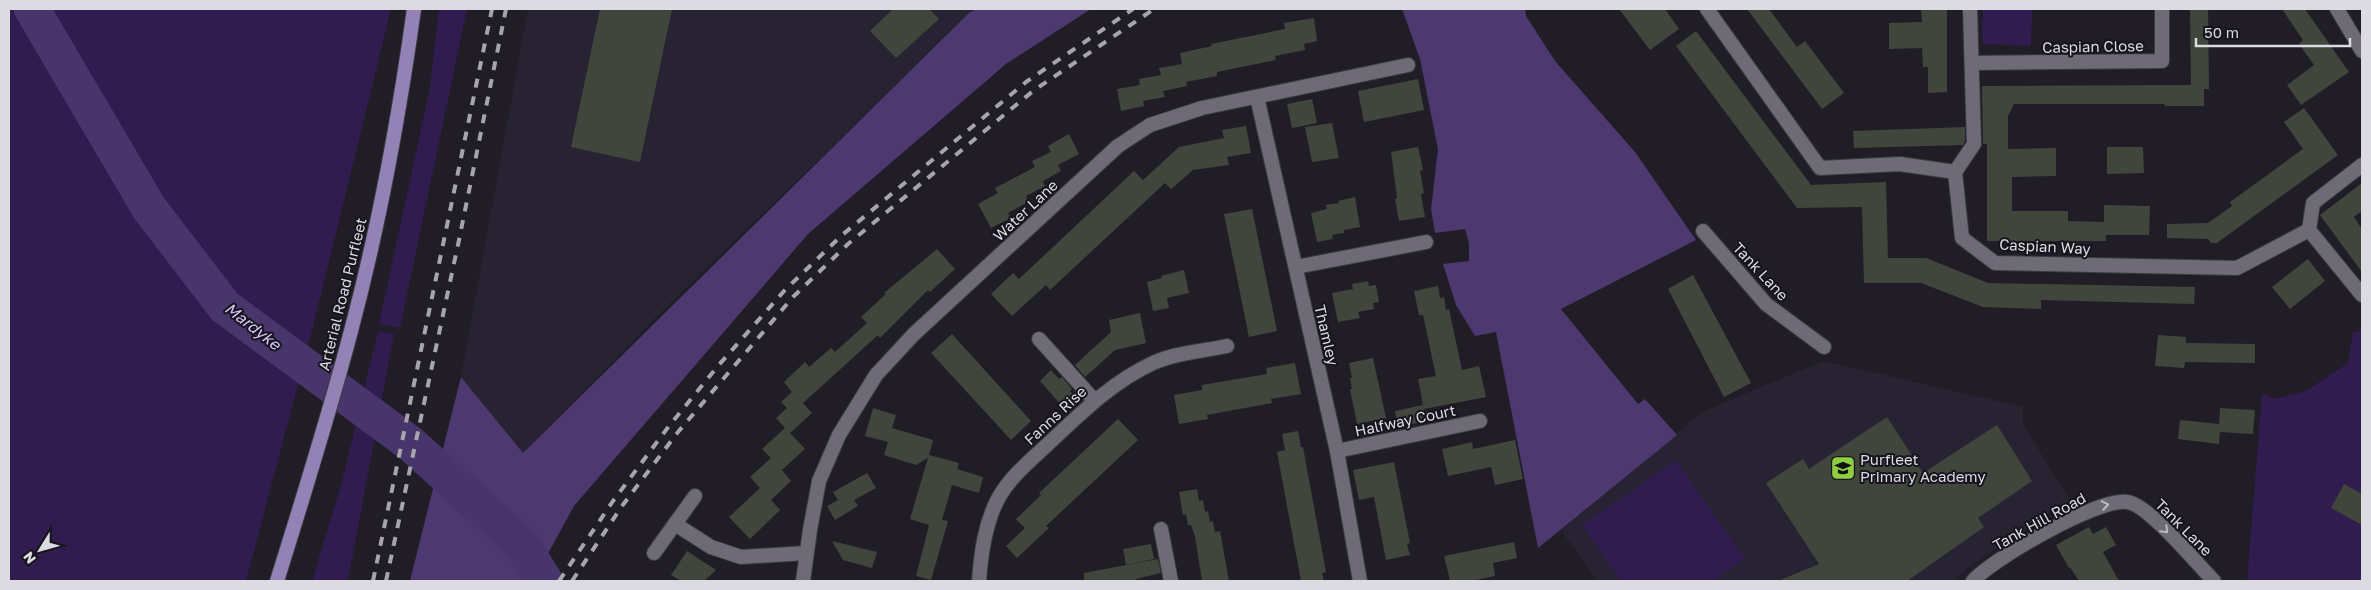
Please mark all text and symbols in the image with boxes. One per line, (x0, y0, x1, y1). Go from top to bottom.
scale bar (2196, 15, 2350, 47)
text: 50 m (2204, 23, 2239, 41)
street label: Caspian Close (2042, 36, 2144, 56)
street label: Water Lane (989, 175, 1061, 244)
street label: Arterial Road Purfleet (314, 216, 370, 372)
street label: Caspian Way (1999, 235, 2092, 257)
street label: Tank Lane (1730, 238, 1793, 304)
water label: Mardyke (221, 298, 286, 355)
street label: Thamley (1311, 303, 1343, 368)
street label: Fanns Rise (1020, 382, 1090, 448)
street label: Halfway Court (1353, 401, 1457, 439)
place label: Purfleet Primary Academy (1860, 450, 1986, 485)
school or university icon: Purfleet Primary Academy (1830, 455, 1856, 481)
street label: Tank Hill Road (1989, 488, 2089, 554)
street label: Tank Lane (2152, 495, 2216, 559)
one-way arrow (2101, 501, 2109, 511)
north arrow (15, 525, 65, 575)
one-way arrow (2159, 525, 2168, 534)
text: N (19, 549, 39, 567)

